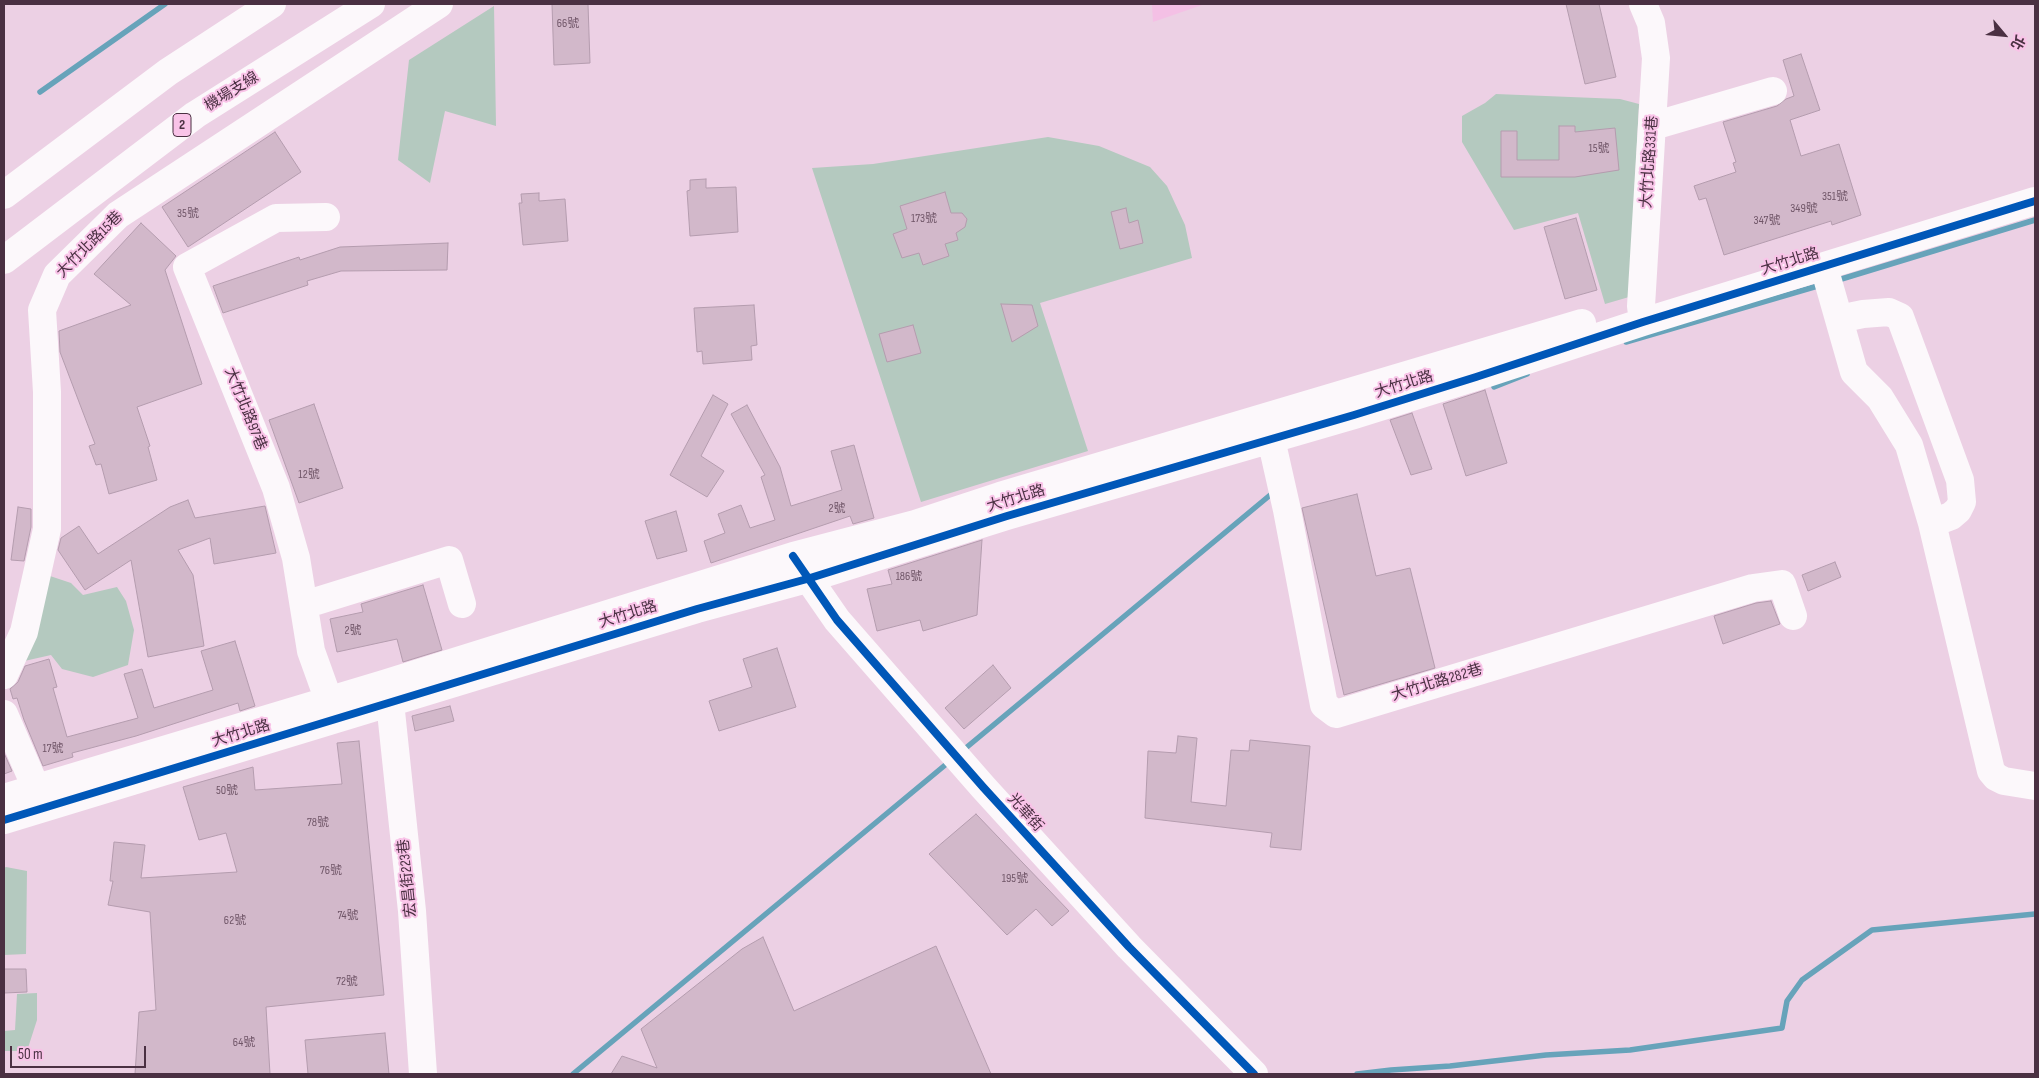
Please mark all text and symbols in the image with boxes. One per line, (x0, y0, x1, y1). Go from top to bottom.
north arrow (1979, 10, 2029, 60)
house number: 66號 (557, 17, 579, 31)
text: 北 (2007, 32, 2028, 52)
street label: 機場支線 (202, 68, 262, 116)
road number: 2 (173, 114, 191, 136)
street label: 大竹北路331巷 (1638, 115, 1662, 209)
house number: 15號 (1588, 142, 1610, 156)
house number: 351號 (1822, 190, 1848, 204)
house number: 349號 (1790, 202, 1818, 216)
house number: 35號 (177, 207, 199, 221)
street label: 大竹北路15巷 (53, 208, 127, 282)
house number: 173號 (911, 212, 937, 226)
house number: 347號 (1754, 214, 1780, 228)
street label: 大竹北路 (1759, 245, 1821, 279)
street label: 大竹北路97巷 (220, 365, 270, 453)
street label: 大竹北路 (1373, 368, 1435, 402)
house number: 12號 (298, 468, 320, 482)
street label: 大竹北路 (985, 482, 1047, 516)
house number: 2號 (829, 502, 845, 516)
house number: 186號 (896, 570, 922, 584)
street label: 大竹北路 (597, 598, 659, 632)
house number: 2號 (345, 624, 361, 638)
street label: 大竹北路282巷 (1389, 661, 1485, 705)
street label: 大竹北路 (210, 717, 272, 751)
house number: 17號 (43, 742, 63, 756)
house number: 50號 (216, 784, 238, 798)
street label: 光華街 (1003, 790, 1047, 836)
house number: 78號 (307, 816, 329, 830)
street label: 宏昌街223巷 (395, 838, 421, 918)
house number: 76號 (320, 864, 342, 878)
house number: 195號 (1002, 872, 1028, 886)
house number: 74號 (337, 909, 359, 923)
house number: 62號 (224, 914, 246, 928)
house number: 72號 (336, 975, 358, 989)
scale bar (12, 1036, 149, 1068)
house number: 64號 (233, 1036, 255, 1050)
text: 50 m (18, 1045, 43, 1064)

